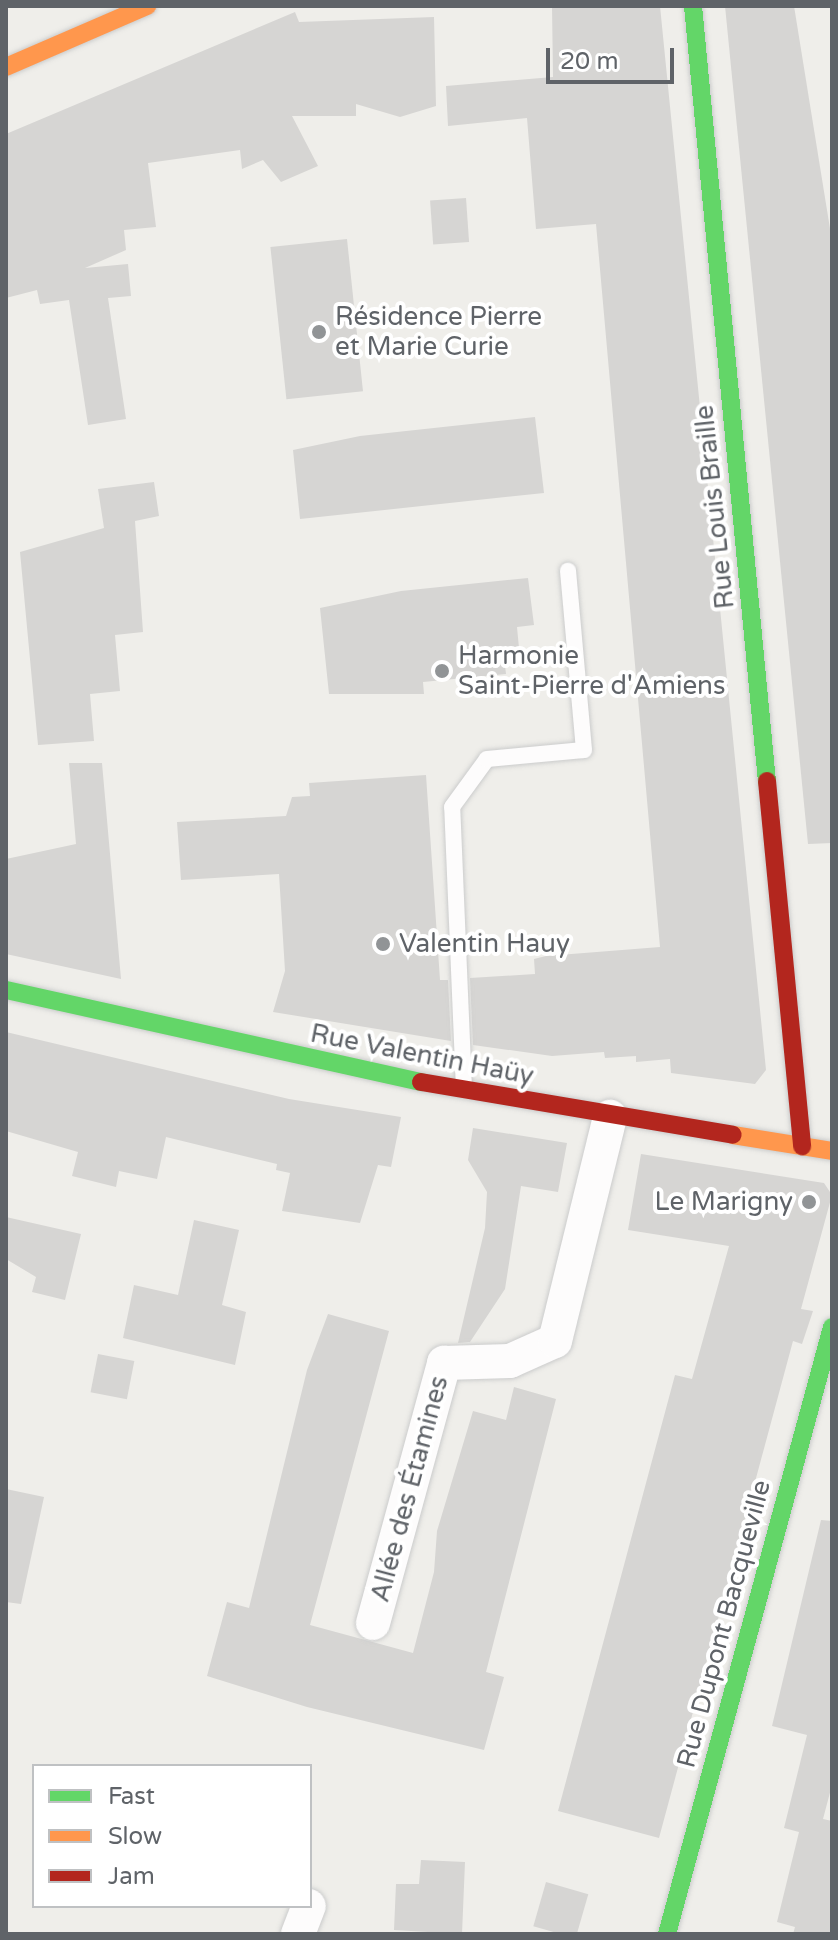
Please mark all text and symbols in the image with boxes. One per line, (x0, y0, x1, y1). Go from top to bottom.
scale bar (550, 32, 678, 82)
text: 20 m (560, 47, 618, 76)
place label: Résidence Pierre et Marie Curie (335, 301, 542, 362)
marker: Résidence Pierre et Marie Curie (310, 323, 328, 341)
street label: Rue Louis Braille (689, 404, 741, 610)
place label: Harmonie Saint-Pierre d'Amiens (458, 640, 725, 702)
marker: Harmonie Saint-Pierre d'Amiens (433, 662, 451, 680)
place label: Valentin Hauy (399, 928, 570, 960)
marker: Valentin Hauy (374, 935, 392, 953)
street label: Rue Valentin Haüy (308, 1018, 536, 1092)
place label: Le Marigny (654, 1186, 793, 1218)
marker: Le Marigny (800, 1193, 818, 1211)
street label: Allée des Étamines (365, 1373, 455, 1605)
street label: Rue Dupont Bacqueville (671, 1477, 777, 1771)
legend (32, 1764, 312, 1908)
text: Fast (108, 1782, 155, 1811)
text: Slow (108, 1822, 162, 1851)
text: Jam (108, 1862, 155, 1891)

